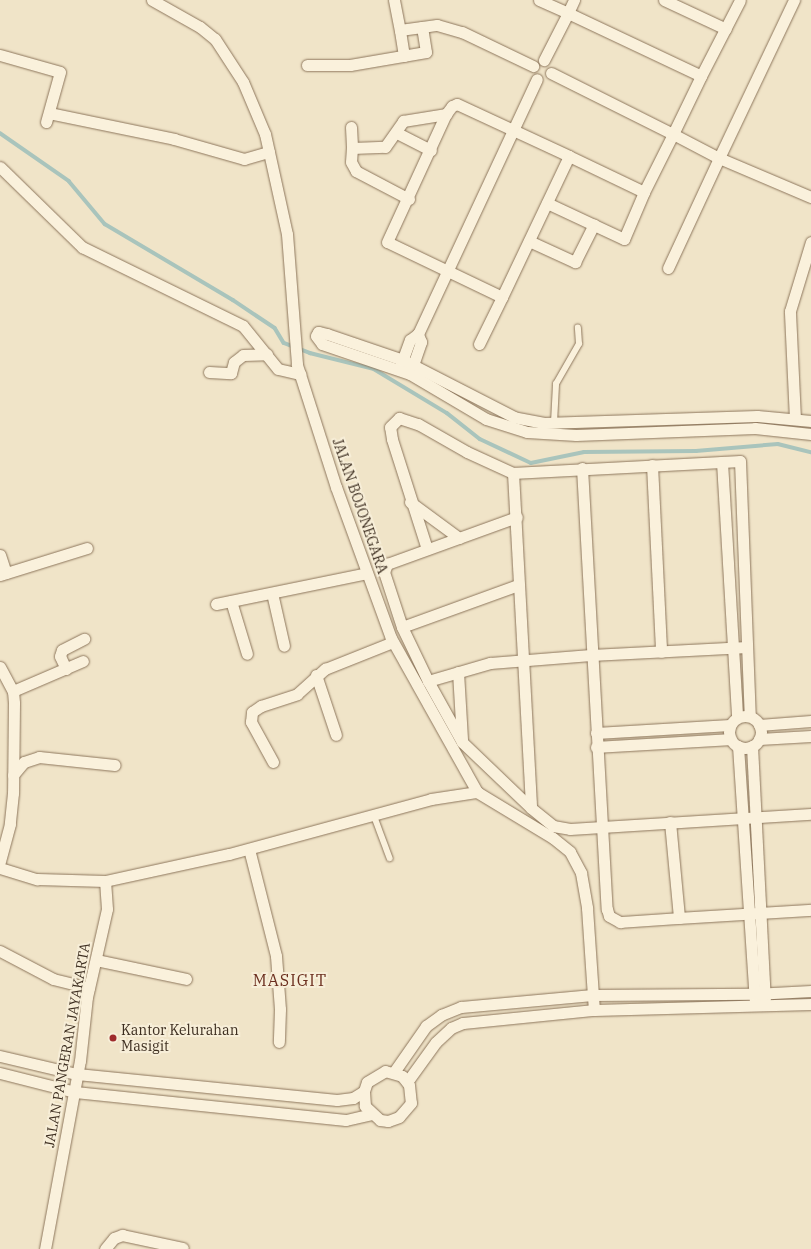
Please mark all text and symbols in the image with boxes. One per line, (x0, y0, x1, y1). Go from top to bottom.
street label: JALAN BOJONEGARA (329, 436, 391, 576)
street label: JALAN PANGERAN JAYAKARTA (41, 941, 93, 1149)
district label: MASIGIT (253, 970, 327, 990)
place label: Kantor Kelurahan Masigit (121, 1022, 239, 1054)
marker: Kantor Kelurahan Masigit (108, 1033, 118, 1043)

